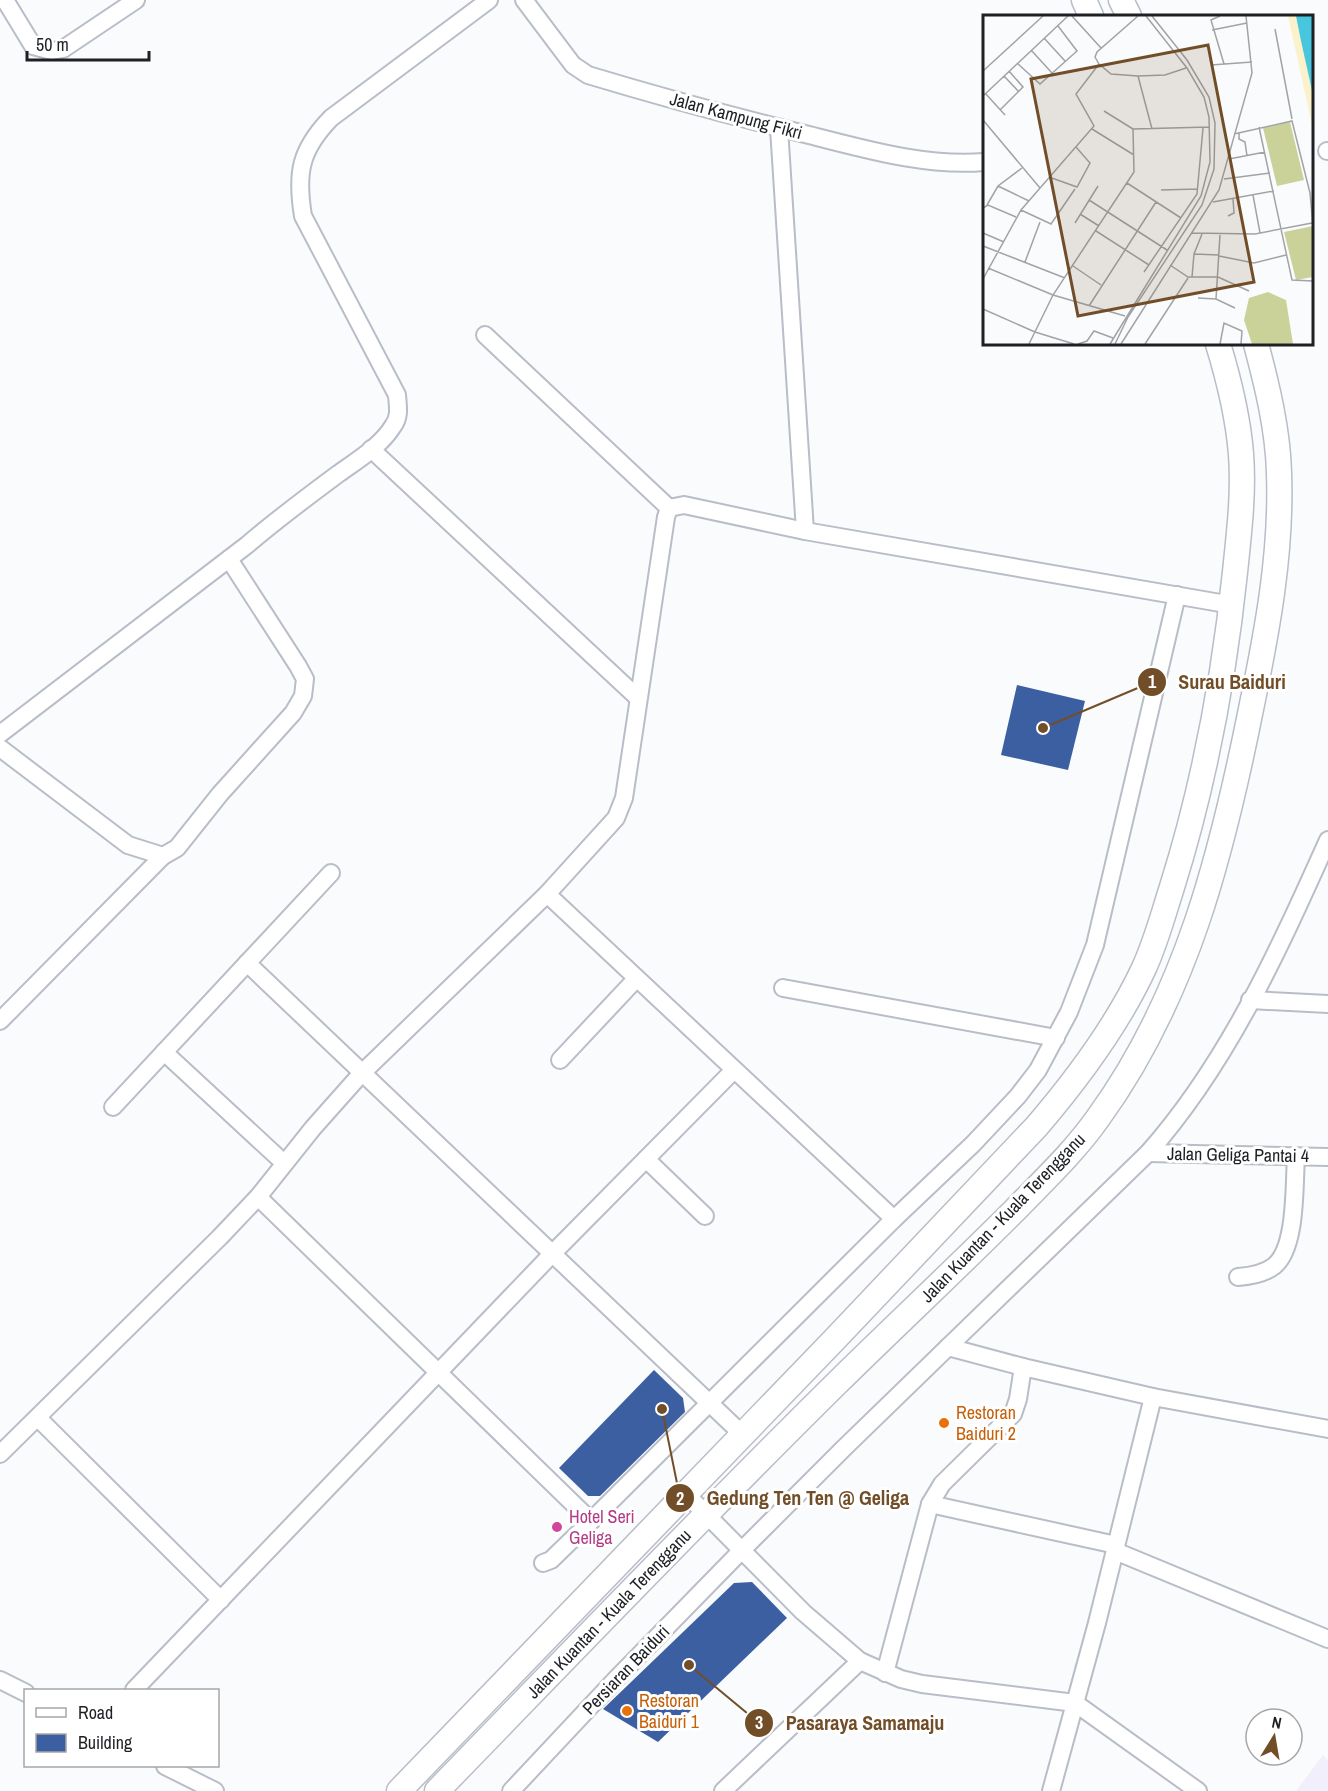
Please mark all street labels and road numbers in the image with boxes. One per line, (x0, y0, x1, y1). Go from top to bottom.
street label: Jalan Kampung Fikri (667, 86, 805, 145)
street label: Jalan Kuantan - Kuala Terengganu (915, 1127, 1090, 1308)
street label: Jalan Geliga Pantai 4 (1167, 1141, 1309, 1168)
street label: Jalan Kuantan - Kuala Terengganu (521, 1523, 696, 1704)
street label: Persiaran Baiduri (576, 1619, 675, 1720)

